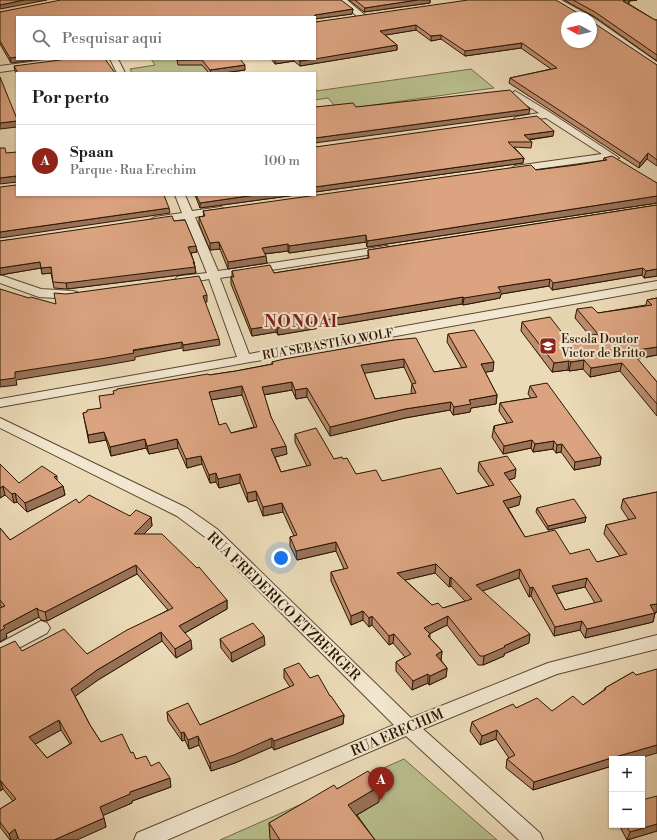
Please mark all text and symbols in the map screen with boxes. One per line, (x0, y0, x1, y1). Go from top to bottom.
north arrow (561, 12, 597, 48)
search box (16, 16, 316, 60)
icon: search (30, 27, 52, 49)
text: Pesquisar aqui (62, 29, 162, 48)
text: Por perto (32, 87, 109, 109)
text: Spaan (70, 143, 114, 162)
text: A (40, 153, 50, 169)
text: 100 m (264, 153, 300, 169)
text: Parque · Rua Erechim (70, 162, 196, 178)
district label: NONOAI (264, 312, 338, 332)
street label: RUA SEBASTIÃO WOLF (261, 324, 395, 363)
place label: Escola Doutor Victor de Britto (560, 332, 646, 361)
school or university icon: Escola Doutor Victor de Britto (538, 336, 558, 356)
street label: RUA FREDERICO ETZBERGER (203, 529, 364, 685)
your location (271, 548, 291, 568)
street label: RUA ERECHIM (348, 705, 447, 761)
map controls (609, 756, 645, 828)
button: + (609, 756, 645, 792)
pin: A (368, 767, 394, 800)
button: − (609, 792, 645, 828)

